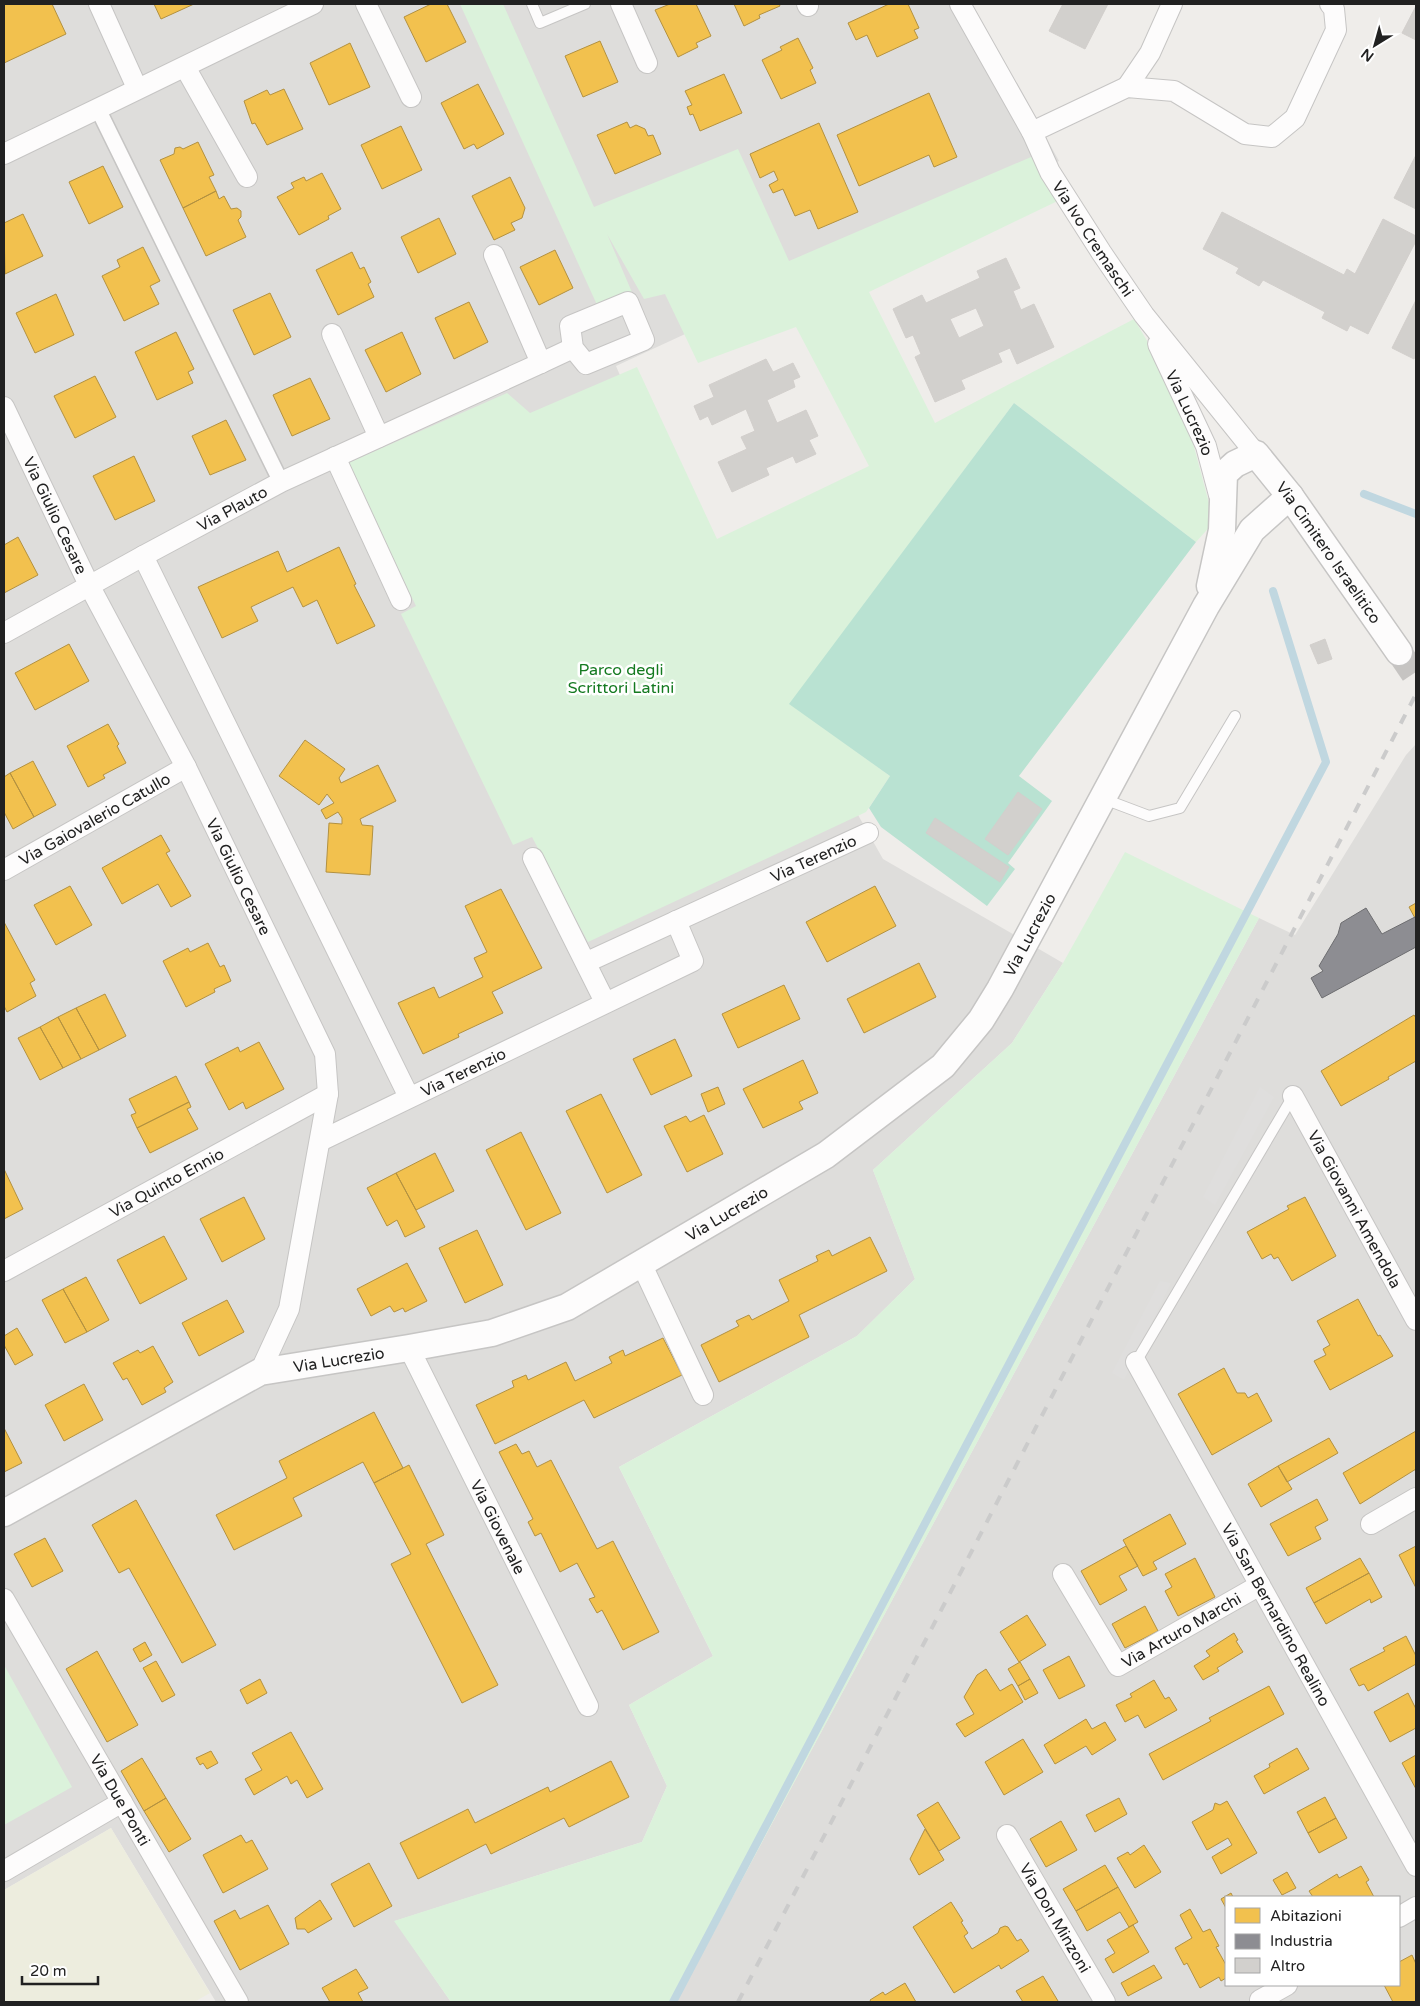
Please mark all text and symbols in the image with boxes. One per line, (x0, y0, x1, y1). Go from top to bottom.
north arrow (1350, 20, 1400, 70)
text: N (1358, 45, 1377, 65)
street label: Via Ivo Cremaschi (1047, 177, 1138, 301)
street label: Via Lucrezio (1161, 367, 1217, 458)
street label: Via Giulio Cesare (18, 454, 91, 578)
street label: Via Cimitero Israelitico (1271, 478, 1385, 628)
street label: Via Plauto (194, 482, 271, 536)
park label: Parco degli Scrittori Latini (568, 660, 674, 698)
street label: Via Gaiovalerio Catullo (16, 769, 174, 870)
street label: Via Giulio Cesare (201, 815, 275, 938)
street label: Via Terenzio (768, 831, 860, 887)
street label: Via Lucrezio (999, 890, 1061, 980)
street label: Via Terenzio (418, 1044, 510, 1102)
street label: Via Giovanni Amendola (1303, 1127, 1406, 1292)
street label: Via Quinto Ennio (106, 1144, 228, 1223)
street label: Via Lucrezio (682, 1182, 772, 1246)
street label: Via Lucrezio (292, 1343, 386, 1378)
street label: Via Giovenale (466, 1477, 530, 1578)
street label: Via San Bernardino Realino (1217, 1520, 1334, 1710)
street label: Via Arturo Marchi (1118, 1589, 1245, 1673)
street label: Via Due Ponti (85, 1751, 154, 1850)
street label: Via Don Minzoni (1015, 1860, 1095, 1977)
legend (1225, 1896, 1400, 1986)
text: Abitazioni (1270, 1907, 1342, 1925)
text: Industria (1270, 1932, 1333, 1950)
scale bar (22, 1954, 99, 1986)
text: Altro (1270, 1957, 1305, 1975)
text: 20 m (30, 1962, 67, 1980)

